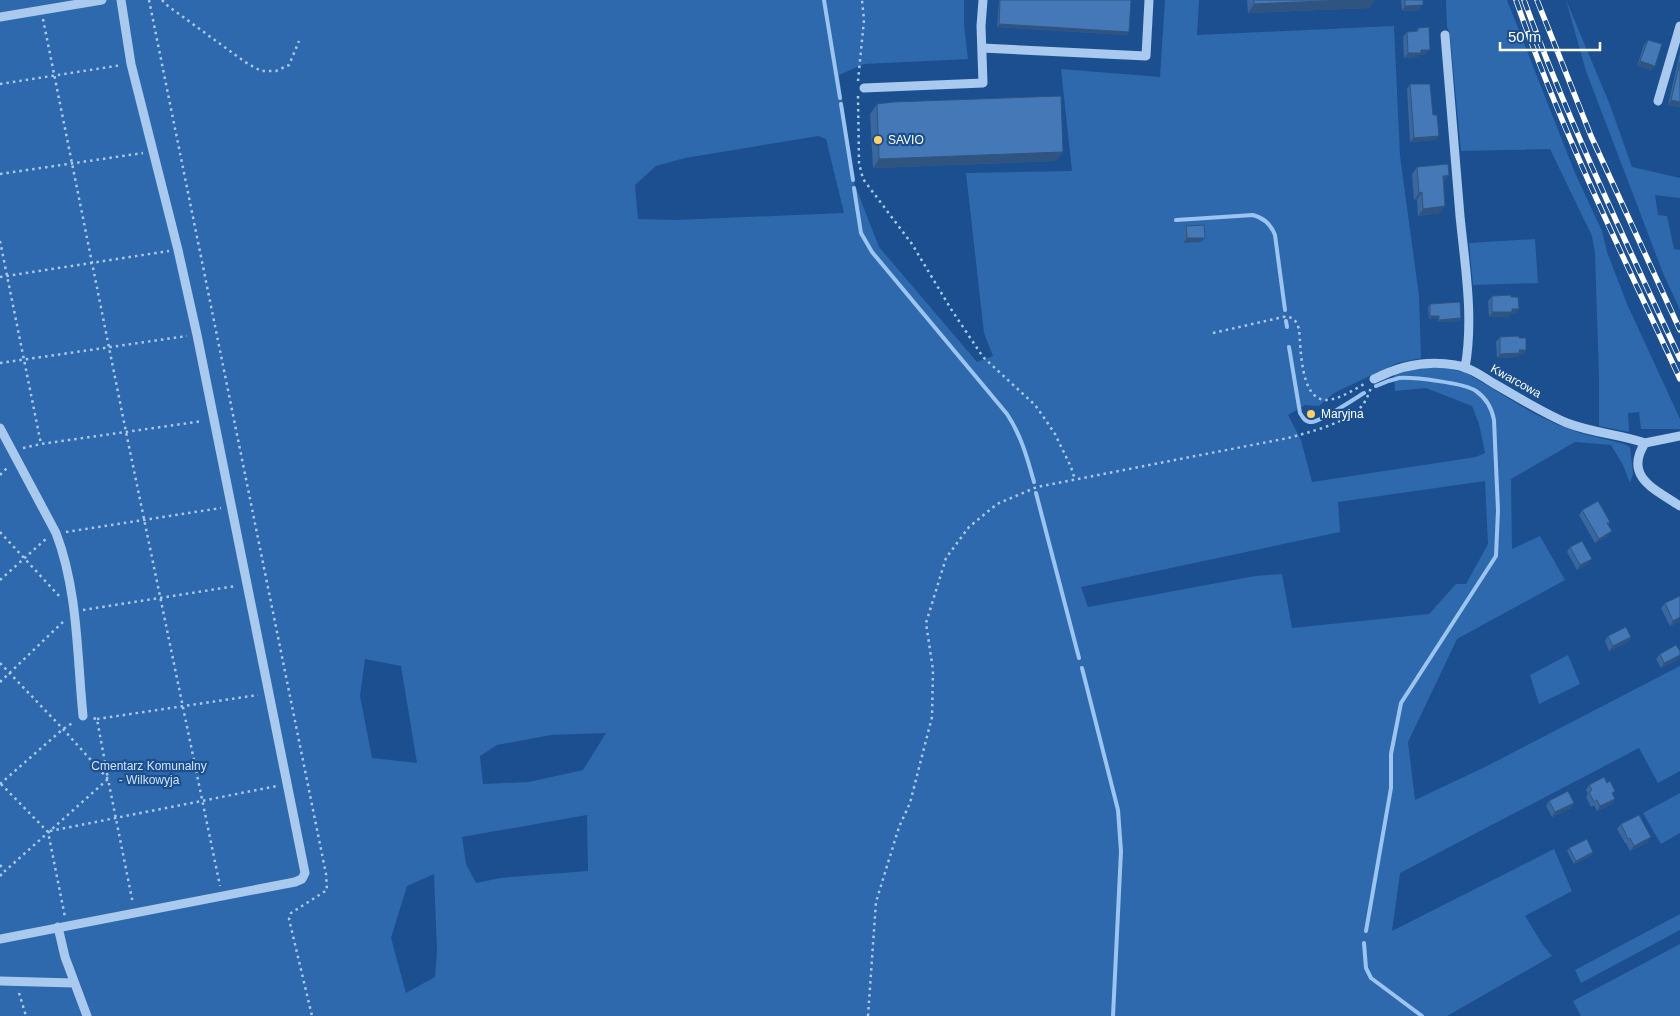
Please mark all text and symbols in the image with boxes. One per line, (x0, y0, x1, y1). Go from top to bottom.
scale bar (1500, 20, 1600, 52)
text: 50 m (1508, 28, 1541, 45)
place label: SAVIO (888, 133, 924, 147)
marker: SAVIO (872, 134, 884, 146)
street label: Kwarcowa (1488, 361, 1544, 401)
place label: Maryjna (1321, 407, 1364, 421)
marker: Maryjna (1305, 408, 1317, 420)
park label: Cmentarz Komunalny - Wilkowyja (91, 759, 207, 787)

